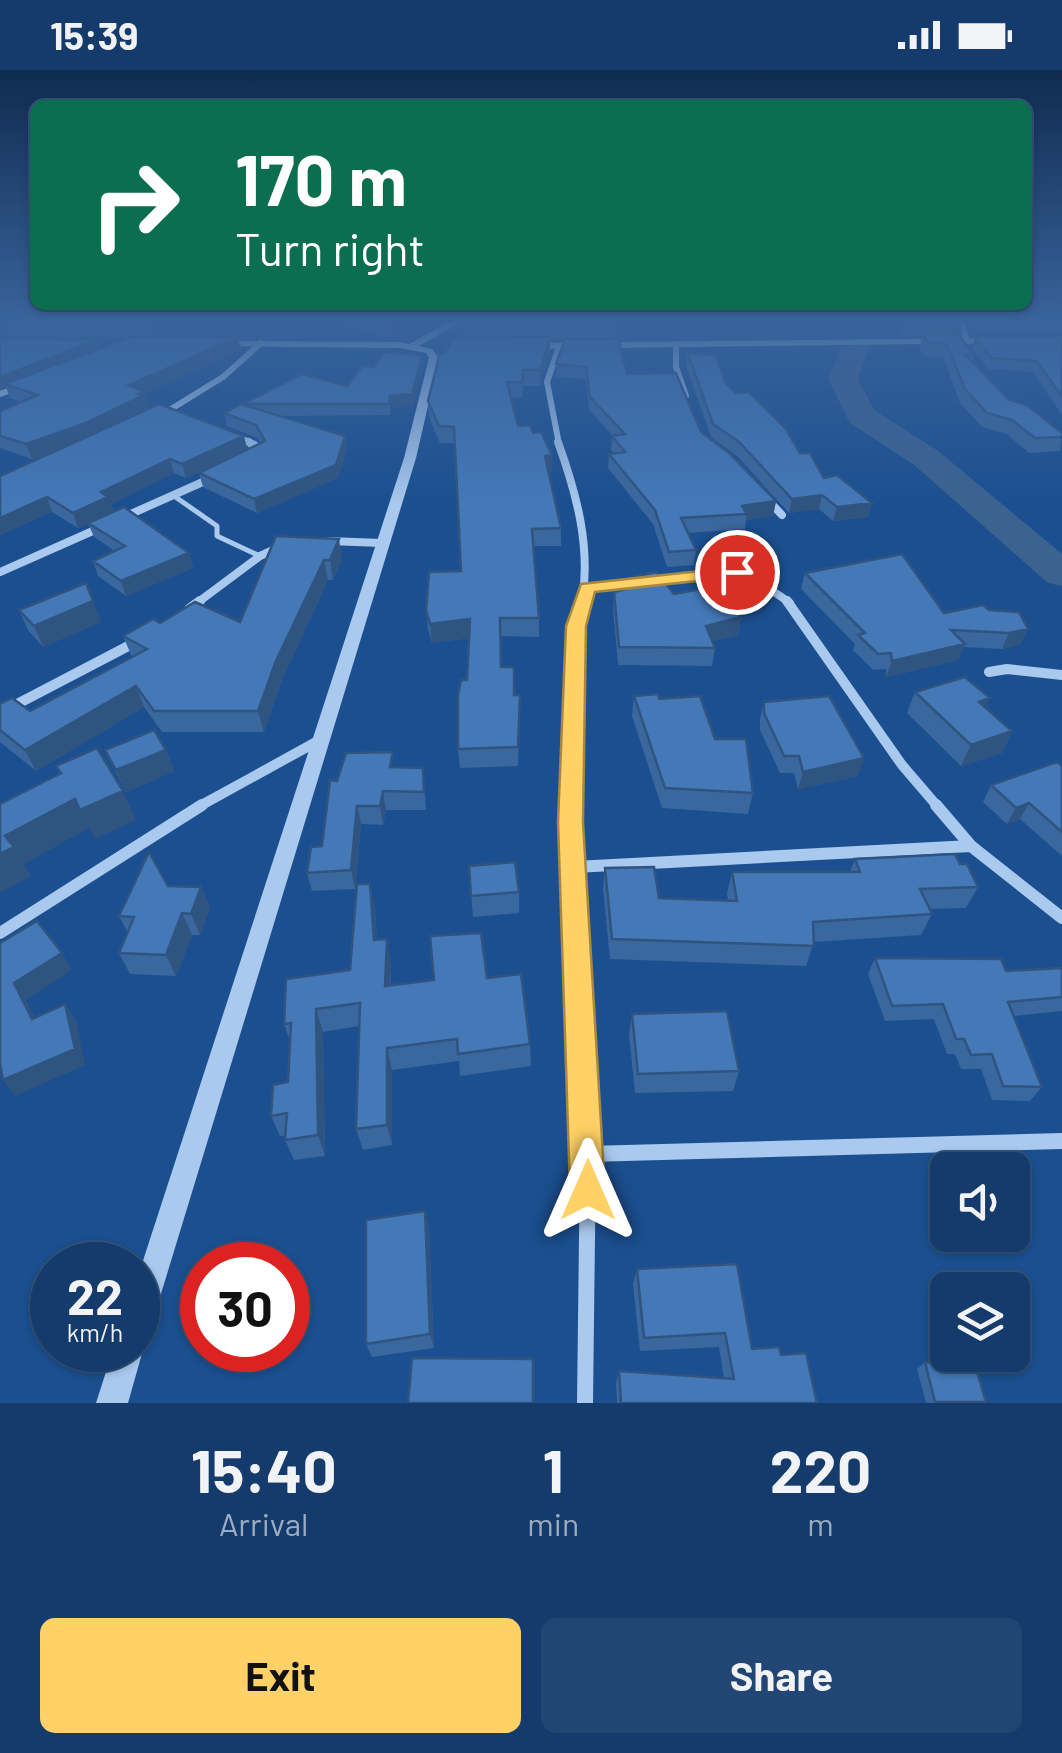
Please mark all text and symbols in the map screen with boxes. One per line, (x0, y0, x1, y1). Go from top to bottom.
text: 15:39 (50, 12, 138, 58)
text: 170 m (235, 136, 407, 220)
icon: right (70, 140, 200, 270)
text: Turn right (235, 221, 425, 275)
pin (695, 530, 780, 615)
icon: arrive (710, 545, 765, 600)
position arrow (536, 1138, 640, 1242)
map controls (930, 1152, 1030, 1372)
button: sound (930, 1152, 1030, 1252)
speed limit sign: 30 (180, 1242, 310, 1372)
text: 22 (67, 1265, 123, 1325)
button: layers (930, 1272, 1030, 1372)
text: km/h (67, 1317, 123, 1347)
text: 15:40 (191, 1433, 337, 1505)
text: 1 (543, 1433, 564, 1505)
text: 220 (770, 1433, 871, 1505)
text: Arrival (219, 1504, 308, 1542)
text: min (527, 1504, 579, 1542)
text: m (807, 1504, 834, 1542)
button: Exit (40, 1618, 521, 1733)
button: Share (541, 1618, 1022, 1733)

